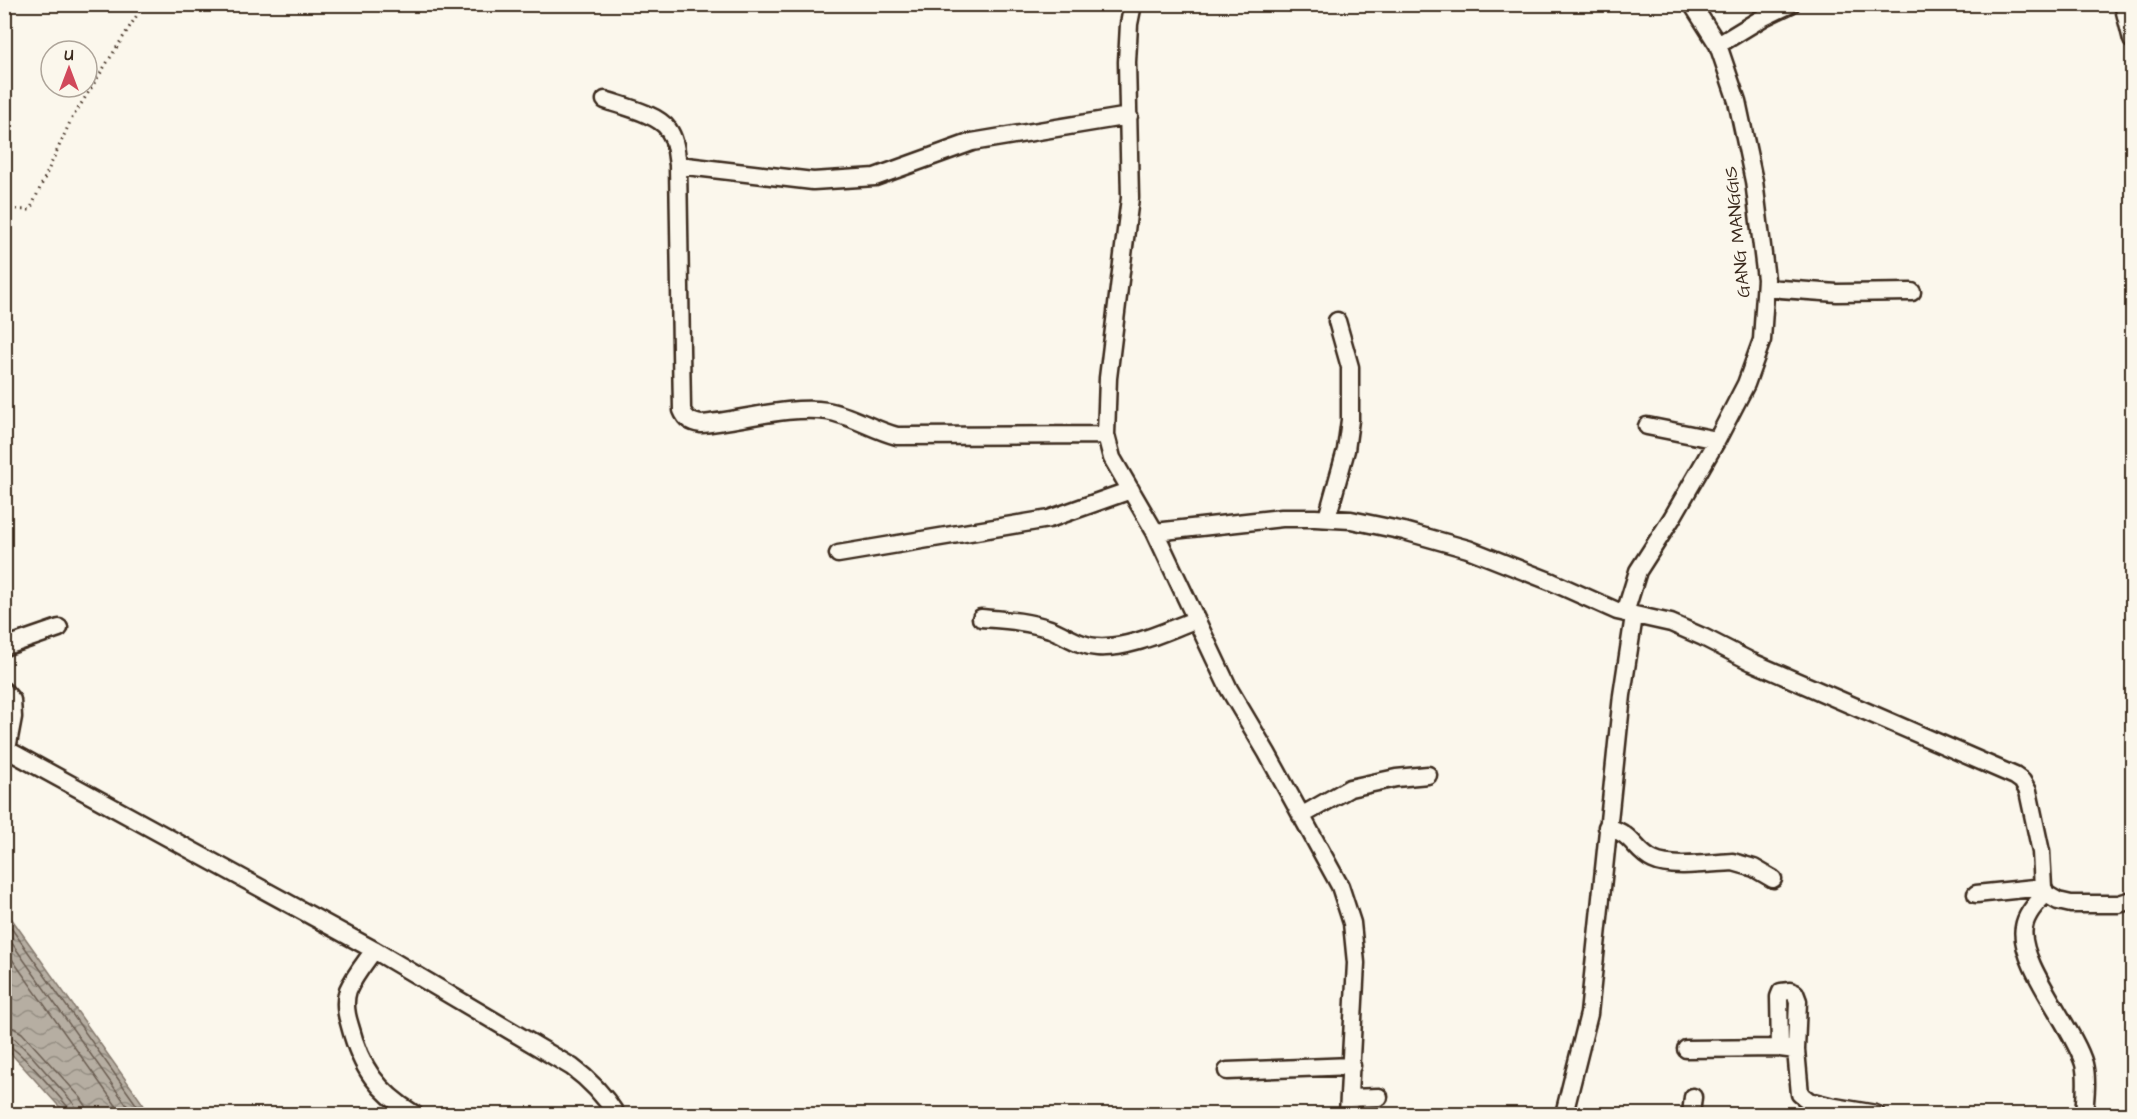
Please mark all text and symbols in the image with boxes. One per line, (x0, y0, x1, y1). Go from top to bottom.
north arrow (39, 39, 99, 99)
text: U (65, 44, 74, 66)
street label: GANG MANGGIS (1718, 165, 1757, 299)

